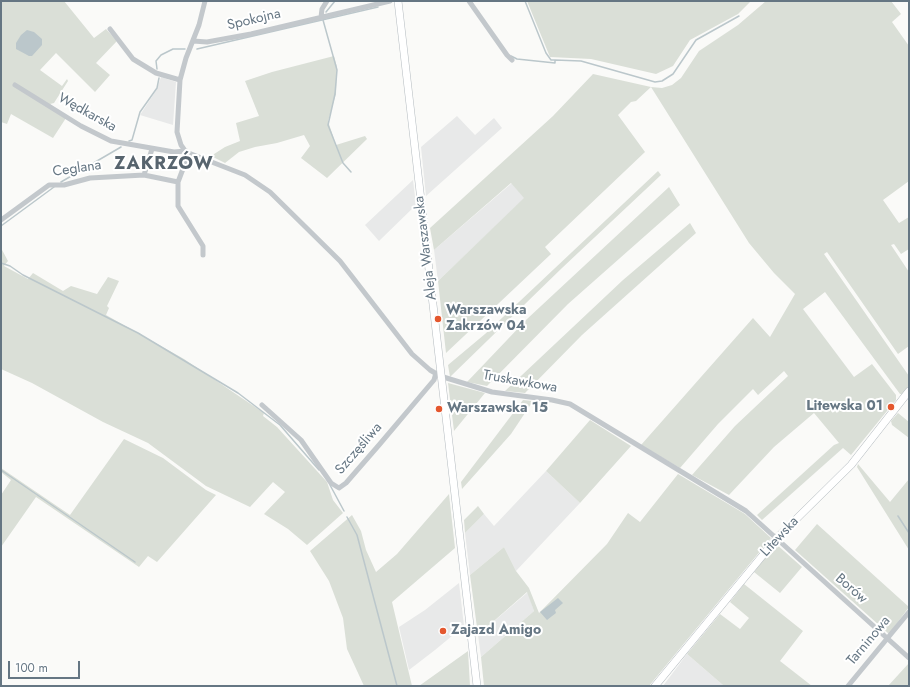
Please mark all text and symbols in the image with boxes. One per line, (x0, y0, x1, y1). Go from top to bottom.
street label: Spokojna (226, 6, 282, 34)
street label: Wędkarska (55, 90, 119, 136)
district label: ZAKRZÓW (114, 154, 214, 176)
street label: Ceglana (52, 157, 102, 181)
street label: Aleja Warszawska (411, 195, 441, 301)
place label: Warszawska Zakrzów 04 (446, 303, 527, 336)
marker: Warszawska Zakrzów 04 (433, 314, 443, 324)
street label: Truskawkowa (482, 367, 558, 397)
place label: Litewska 01 (806, 399, 883, 415)
place label: Warszawska 15 (447, 401, 548, 417)
marker: Litewska 01 (886, 402, 896, 412)
marker: Warszawska 15 (434, 404, 444, 414)
street label: Szczęśliwa (332, 420, 386, 478)
street label: Litewska (757, 514, 803, 560)
street label: Borów (832, 571, 870, 607)
street label: Tarninowa (844, 613, 894, 669)
place label: Zajazd Amigo (451, 623, 541, 639)
marker: Zajazd Amigo (438, 626, 448, 636)
scale bar (10, 653, 82, 679)
text: 100 m (15, 659, 48, 677)

